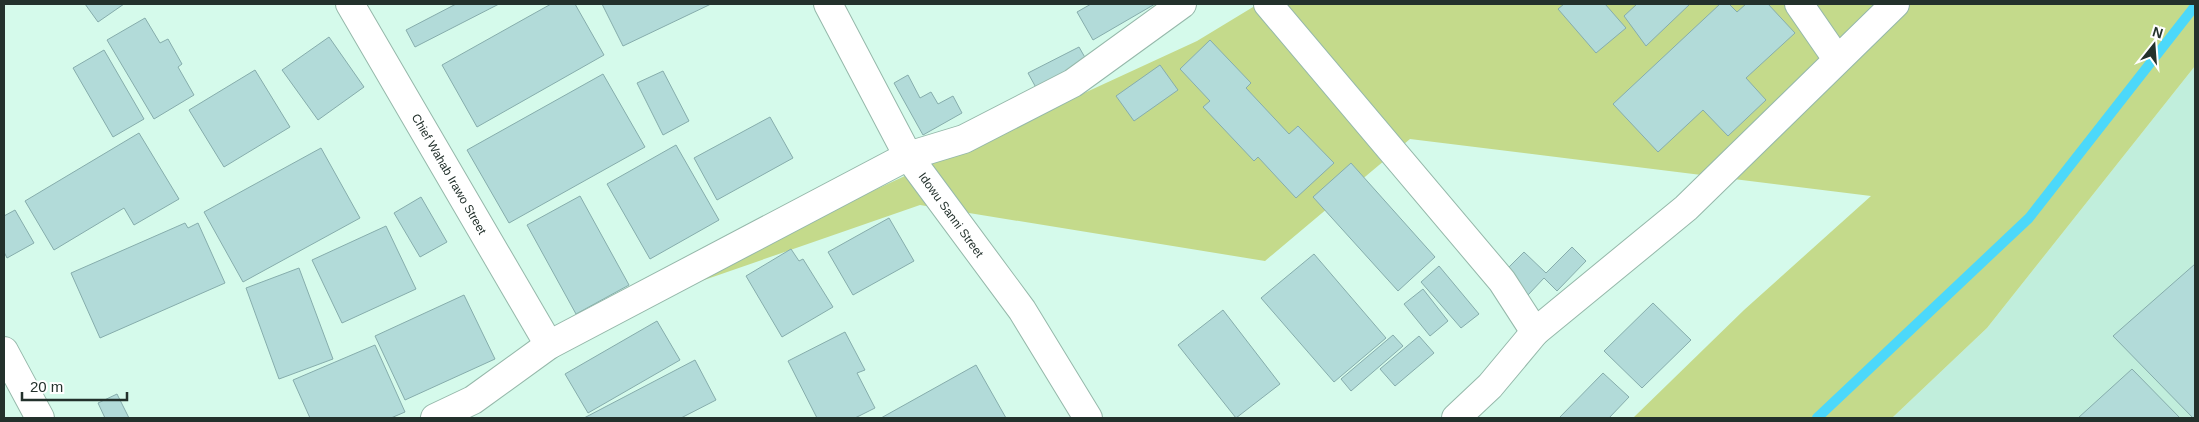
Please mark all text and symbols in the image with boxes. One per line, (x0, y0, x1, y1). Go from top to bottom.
north arrow (2129, 20, 2179, 70)
text: N (2151, 23, 2165, 42)
street label: Chief Wahab Irawo Street (409, 111, 490, 237)
street label: Idowu Sanni Street (916, 170, 987, 261)
scale bar (22, 370, 128, 402)
text: 20 m (30, 378, 63, 395)

